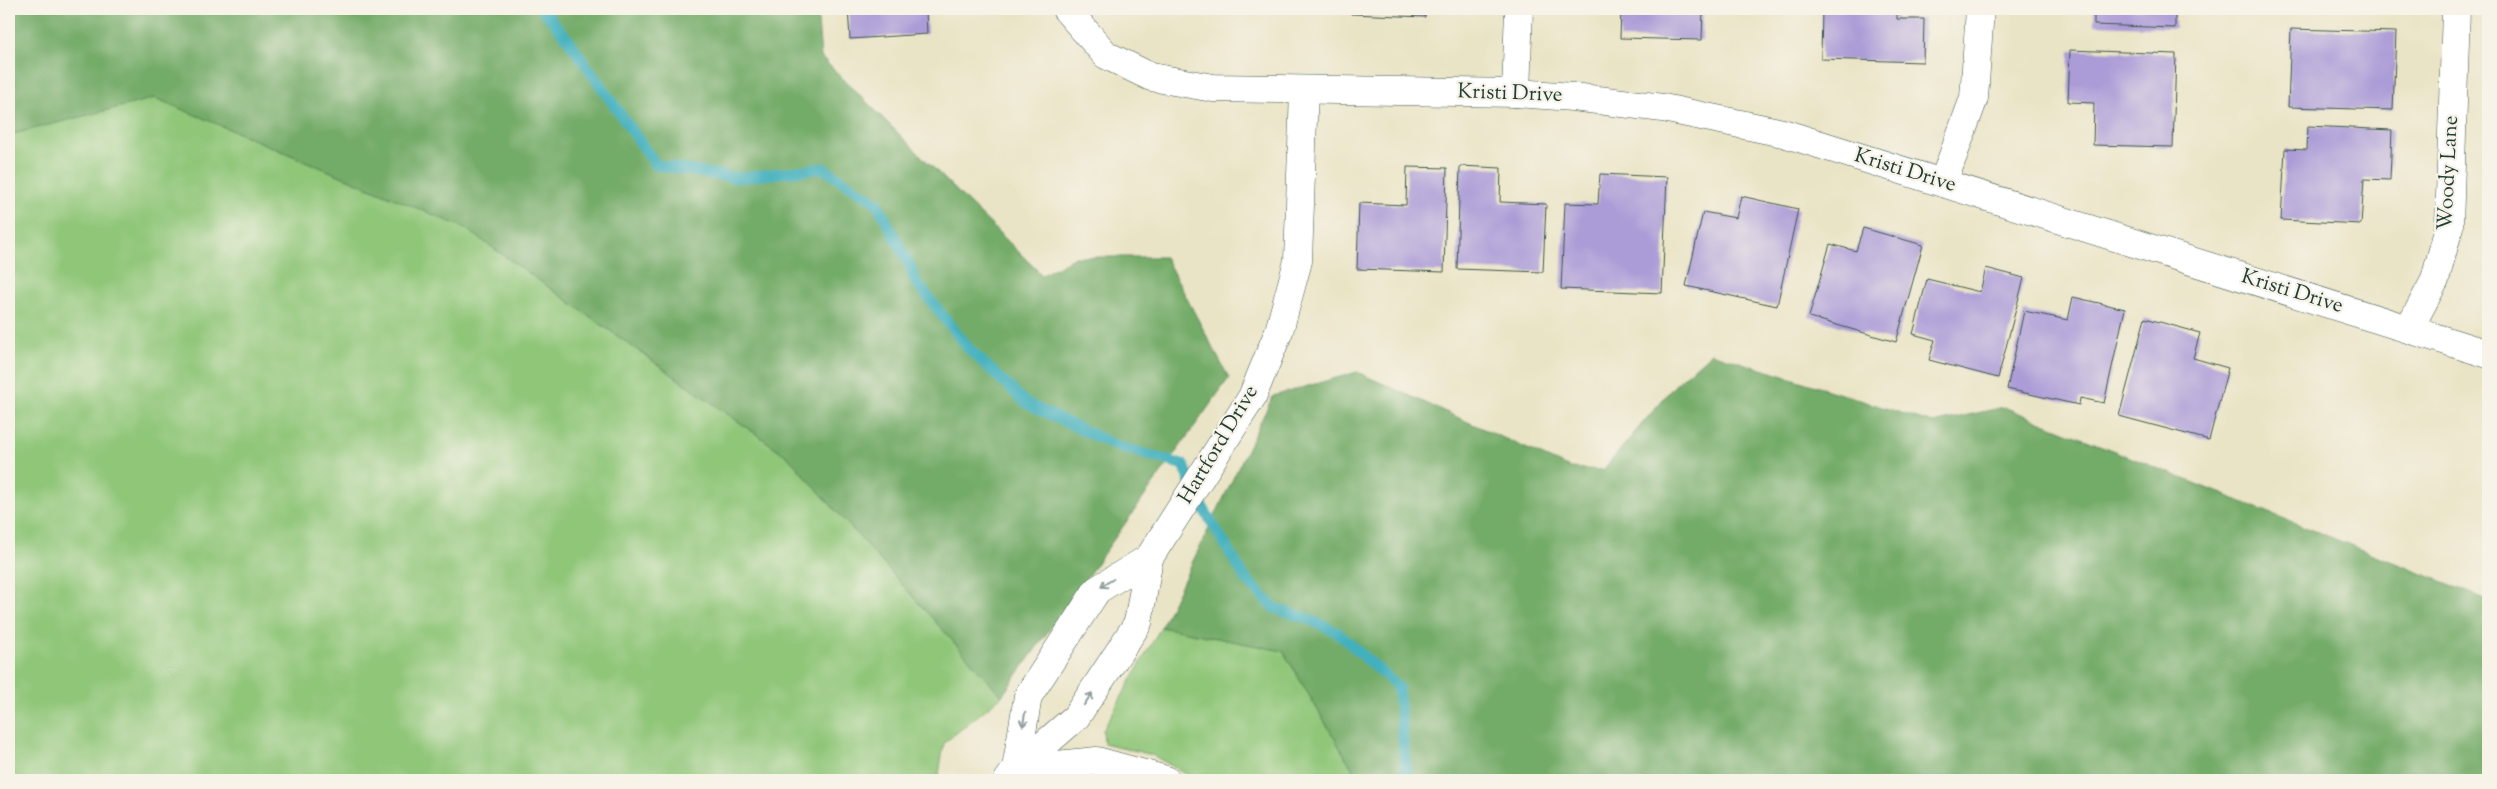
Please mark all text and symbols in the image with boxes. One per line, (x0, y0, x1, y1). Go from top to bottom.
street label: Kristi Drive (1457, 77, 1563, 111)
street label: Woody Lane (2431, 115, 2467, 231)
street label: Kristi Drive (1850, 141, 1960, 201)
street label: Kristi Drive (2237, 262, 2347, 322)
street label: Hartford Drive (1172, 380, 1266, 510)
one-way arrow (1101, 579, 1115, 589)
one-way arrow (1083, 692, 1093, 706)
one-way arrow (1019, 711, 1029, 727)

